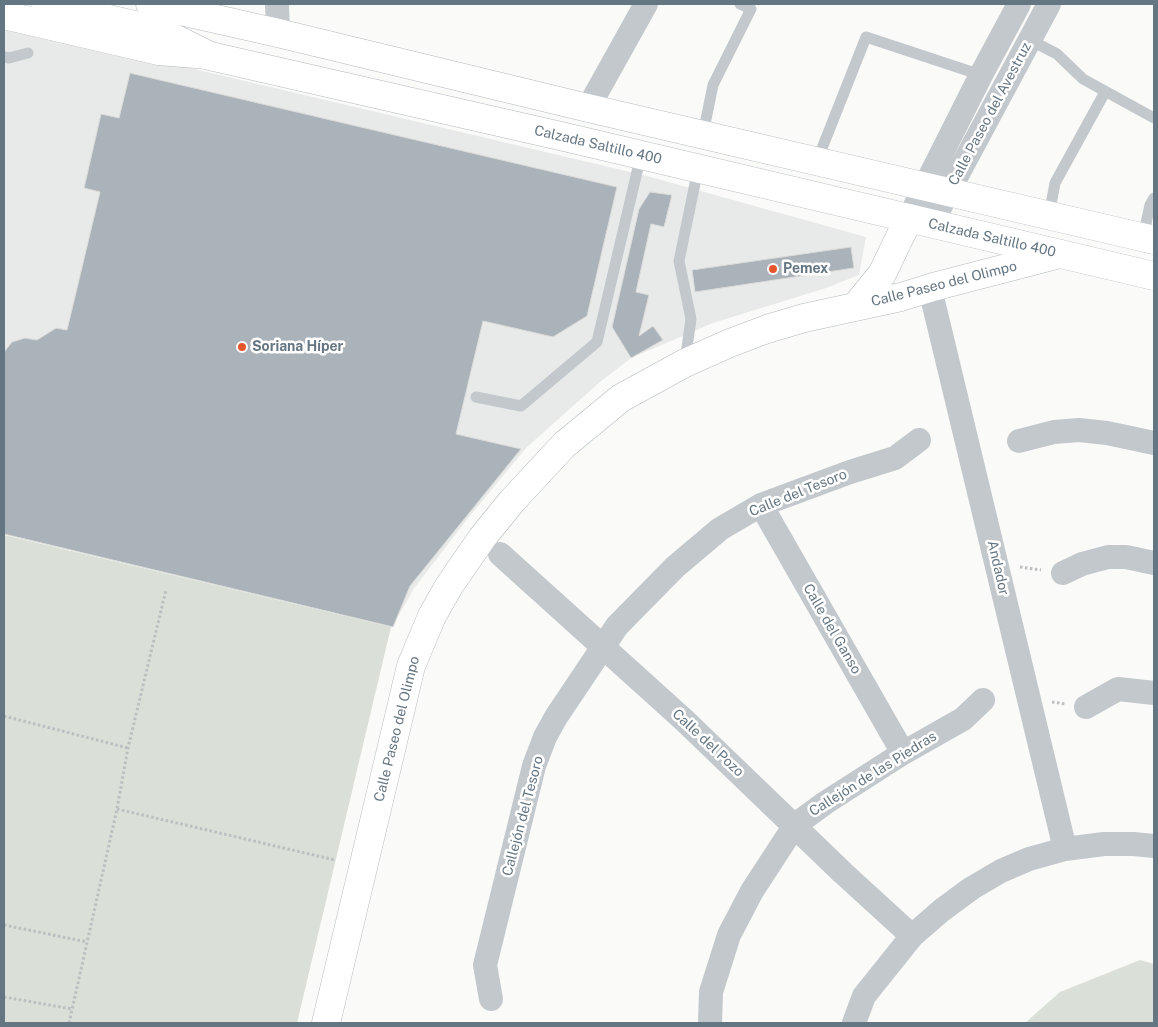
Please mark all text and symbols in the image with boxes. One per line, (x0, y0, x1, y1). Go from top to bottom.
street label: Calle Paseo del Avestruz (945, 39, 1035, 189)
street label: Calzada Saltillo 400 (533, 122, 663, 168)
street label: Calzada Saltillo 400 (927, 215, 1057, 261)
street label: Calle Paseo del Olimpo (869, 258, 1019, 310)
place label: Pemex (783, 261, 828, 277)
marker: Pemex (767, 263, 779, 275)
place label: Soriana Híper (252, 339, 343, 355)
marker: Soriana Híper (236, 341, 248, 353)
street label: Calle del Tesoro (747, 466, 849, 520)
street label: Andador (984, 539, 1012, 597)
street label: Calle del Ganso (799, 581, 865, 677)
street label: Calle Paseo del Olimpo (371, 654, 423, 804)
street label: Calle del Pozo (669, 706, 747, 780)
street label: Callejón de las Piedras (806, 728, 940, 820)
street label: Callejón del Tesoro (499, 754, 547, 878)

